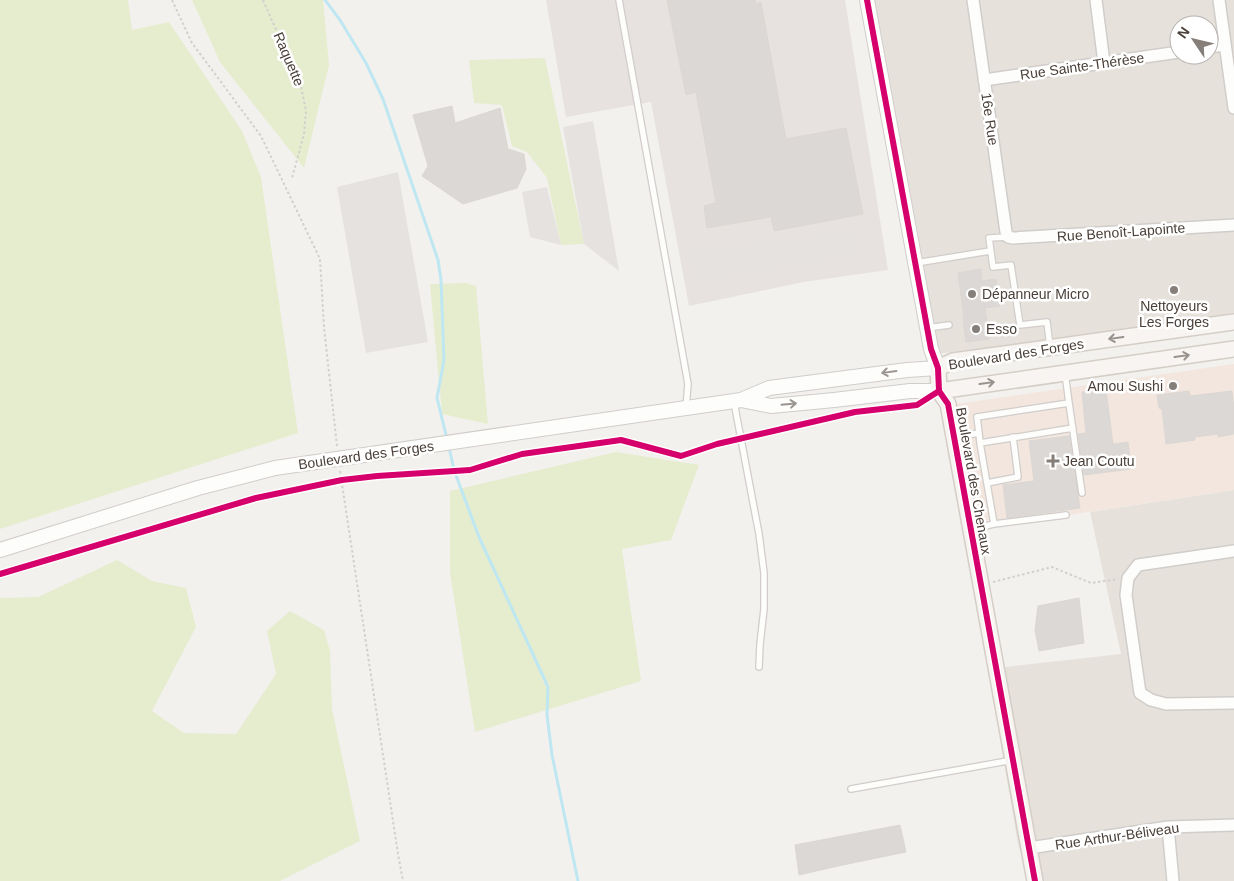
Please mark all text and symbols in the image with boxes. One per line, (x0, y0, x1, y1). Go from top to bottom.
north arrow (1169, 15, 1219, 65)
text: N (1174, 24, 1193, 41)
street label: Raquette (271, 30, 308, 88)
street label: Rue Sainte-Thérèse (1019, 49, 1145, 83)
street label: 16e Rue (978, 92, 1002, 147)
street label: Rue Benoît-Lapointe (1056, 220, 1186, 244)
marker: Nettoyeurs Les Forges (1168, 284, 1180, 296)
place label: Dépanneur Micro (982, 286, 1090, 302)
marker: Dépanneur Micro (966, 288, 978, 300)
place label: Nettoyeurs Les Forges (1139, 298, 1209, 330)
place label: Esso (986, 321, 1017, 337)
marker: Esso (970, 323, 982, 335)
one-way arrow (1109, 334, 1125, 344)
street label: Boulevard des Forges (947, 335, 1085, 373)
one-way arrow (1174, 351, 1190, 361)
one-way arrow (881, 367, 897, 377)
one-way arrow (979, 378, 995, 388)
place label: Amou Sushi (1088, 378, 1163, 394)
marker: Amou Sushi (1167, 380, 1179, 392)
one-way arrow (781, 399, 797, 409)
street label: Boulevard des Chenaux (953, 406, 995, 556)
street label: Boulevard des Forges (297, 438, 435, 472)
place label: Jean Coutu (1063, 453, 1135, 469)
marker: Jean Coutu (1047, 455, 1059, 467)
street label: Rue Arthur-Béliveau (1054, 819, 1180, 853)

